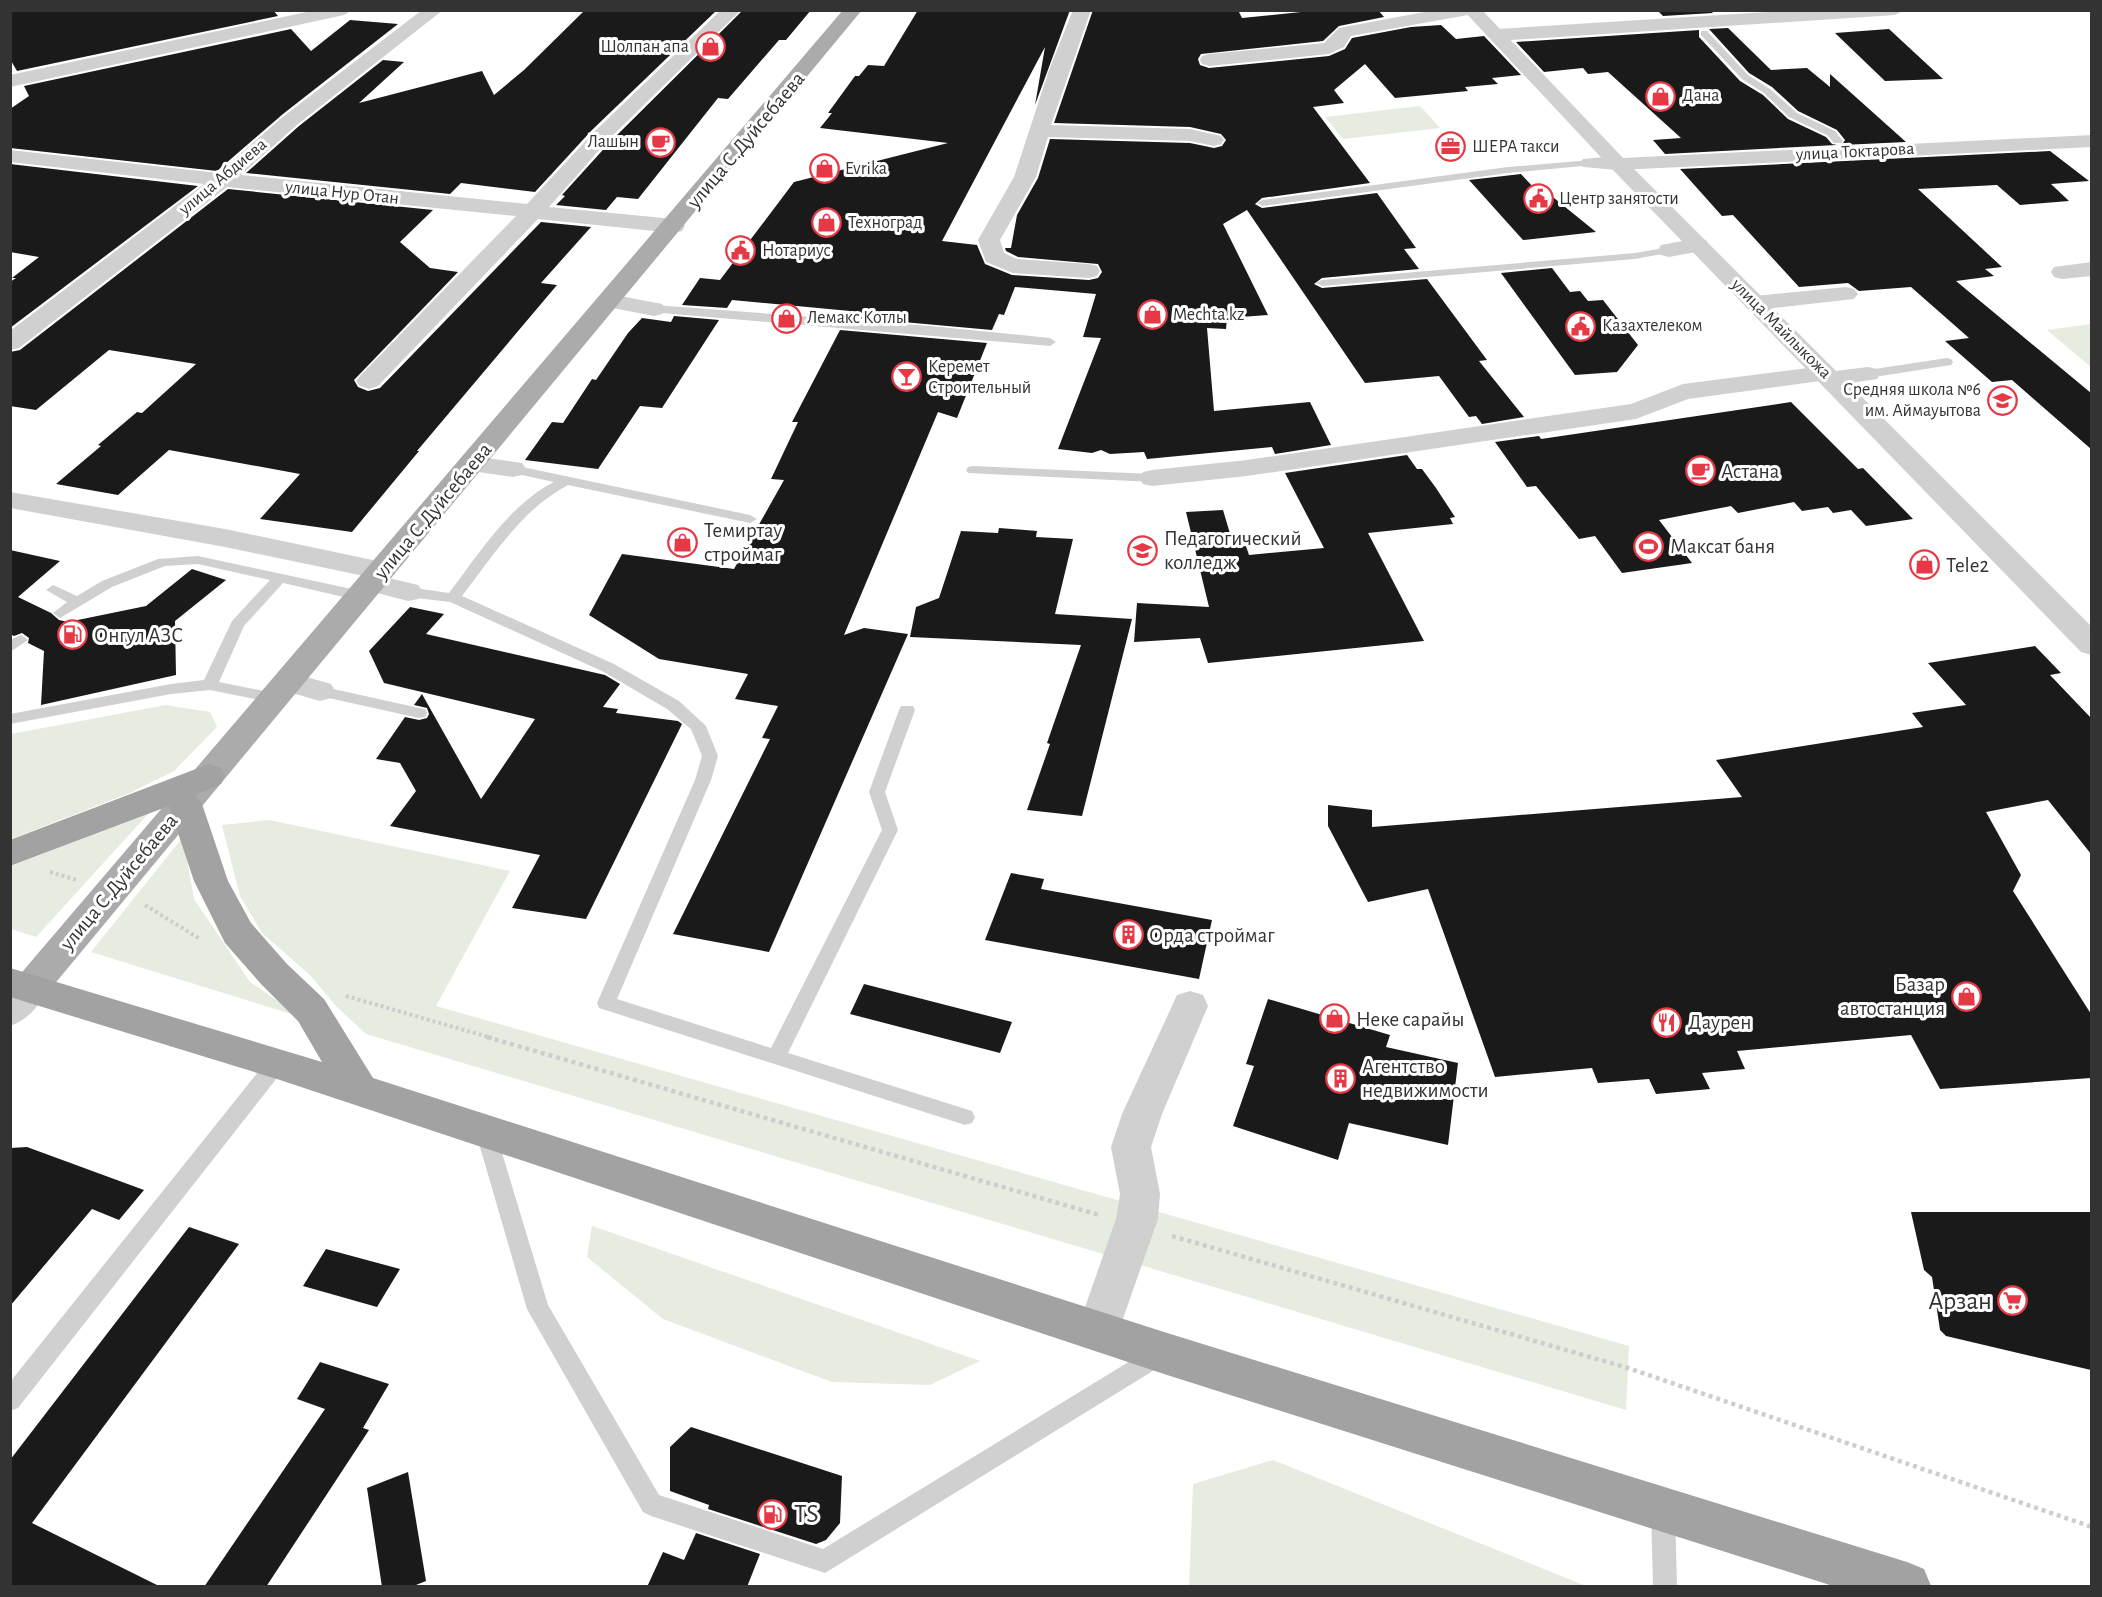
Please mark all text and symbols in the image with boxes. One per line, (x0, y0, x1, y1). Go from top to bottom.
shop icon: Шолпан апа (694, 31, 726, 63)
place label: Шолпан апа (600, 38, 689, 56)
street label: улица С.Дуйсебаева (683, 68, 809, 213)
shop icon: Дана (1645, 80, 1677, 112)
place label: Дана (1682, 87, 1720, 105)
cafe icon: Лашын (644, 126, 676, 158)
office icon: ШЕРА такси (1435, 131, 1467, 163)
place label: Лашын (587, 133, 639, 151)
street label: улица Абдиева (174, 135, 270, 219)
place label: ШЕРА такси (1472, 138, 1560, 156)
street label: улица Токтарова (1794, 140, 1915, 164)
shop icon: Evrika (808, 153, 840, 185)
place label: Evrika (845, 160, 887, 178)
street label: улица Нур Отан (283, 178, 400, 208)
public building icon: Центр занятости (1522, 183, 1554, 215)
place label: Центр занятости (1559, 190, 1679, 208)
shop icon: Техноград (811, 207, 843, 239)
place label: Техноград (848, 214, 922, 232)
public building icon: Нотариус (725, 235, 757, 267)
place label: Нотариус (762, 242, 831, 260)
street label: улица Майлыкожа (1727, 275, 1834, 382)
shop icon: Mechta.kz (1136, 299, 1168, 331)
shop icon: Лемакс Котлы (770, 302, 802, 334)
place label: Mechta.kz (1173, 306, 1245, 324)
place label: Лемакс Котлы (807, 309, 907, 327)
public building icon: Казахтелеком (1565, 310, 1597, 342)
place label: Казахтелеком (1602, 317, 1703, 335)
place label: Керемет Строительный (928, 358, 1031, 397)
bar icon: Керемет Строительный (891, 361, 923, 393)
place label: Средняя школа №6 им. Аймауытова (1843, 381, 1981, 420)
school or university icon: Средняя школа №6 им. Аймауытова (1986, 384, 2018, 416)
street label: улица С.Дуйсебаева (370, 439, 496, 584)
cafe icon: Астана (1684, 455, 1716, 487)
place label: Астана (1721, 461, 1780, 482)
place label: Темиртау строймаг (704, 520, 782, 565)
shop icon: Темиртау строймаг (667, 526, 699, 558)
place label: Педагогический колледж (1164, 528, 1302, 573)
sports icon: Максат баня (1633, 530, 1665, 562)
school or university icon: Педагогический колледж (1127, 534, 1159, 566)
place label: Максат баня (1670, 536, 1775, 557)
shop icon: Tele2 (1909, 549, 1941, 581)
place label: Tele2 (1946, 555, 1989, 576)
fuel station icon: Онгул АЗС (57, 619, 89, 651)
place label: Онгул АЗС (94, 625, 183, 646)
street label: улица С.Дуйсебаева (56, 810, 182, 955)
building icon: Орда строймаг (1112, 919, 1144, 951)
place label: Орда строймаг (1149, 925, 1275, 946)
place label: Базар автостанция (1840, 974, 1945, 1019)
shop icon: Базар автостанция (1950, 980, 1982, 1012)
shop icon: Неке сарайы (1319, 1003, 1351, 1035)
restaurant icon: Даурен (1651, 1006, 1683, 1038)
place label: Неке сарайы (1356, 1009, 1464, 1030)
place label: Даурен (1688, 1012, 1751, 1033)
place label: Агентство недвижимости (1362, 1056, 1489, 1101)
building icon: Агентство недвижимости (1325, 1062, 1357, 1094)
supermarket icon: Арзан (1997, 1285, 2029, 1317)
place label: Арзан (1928, 1288, 1992, 1314)
fuel station icon: TS (757, 1498, 789, 1530)
place label: TS (794, 1501, 819, 1527)

